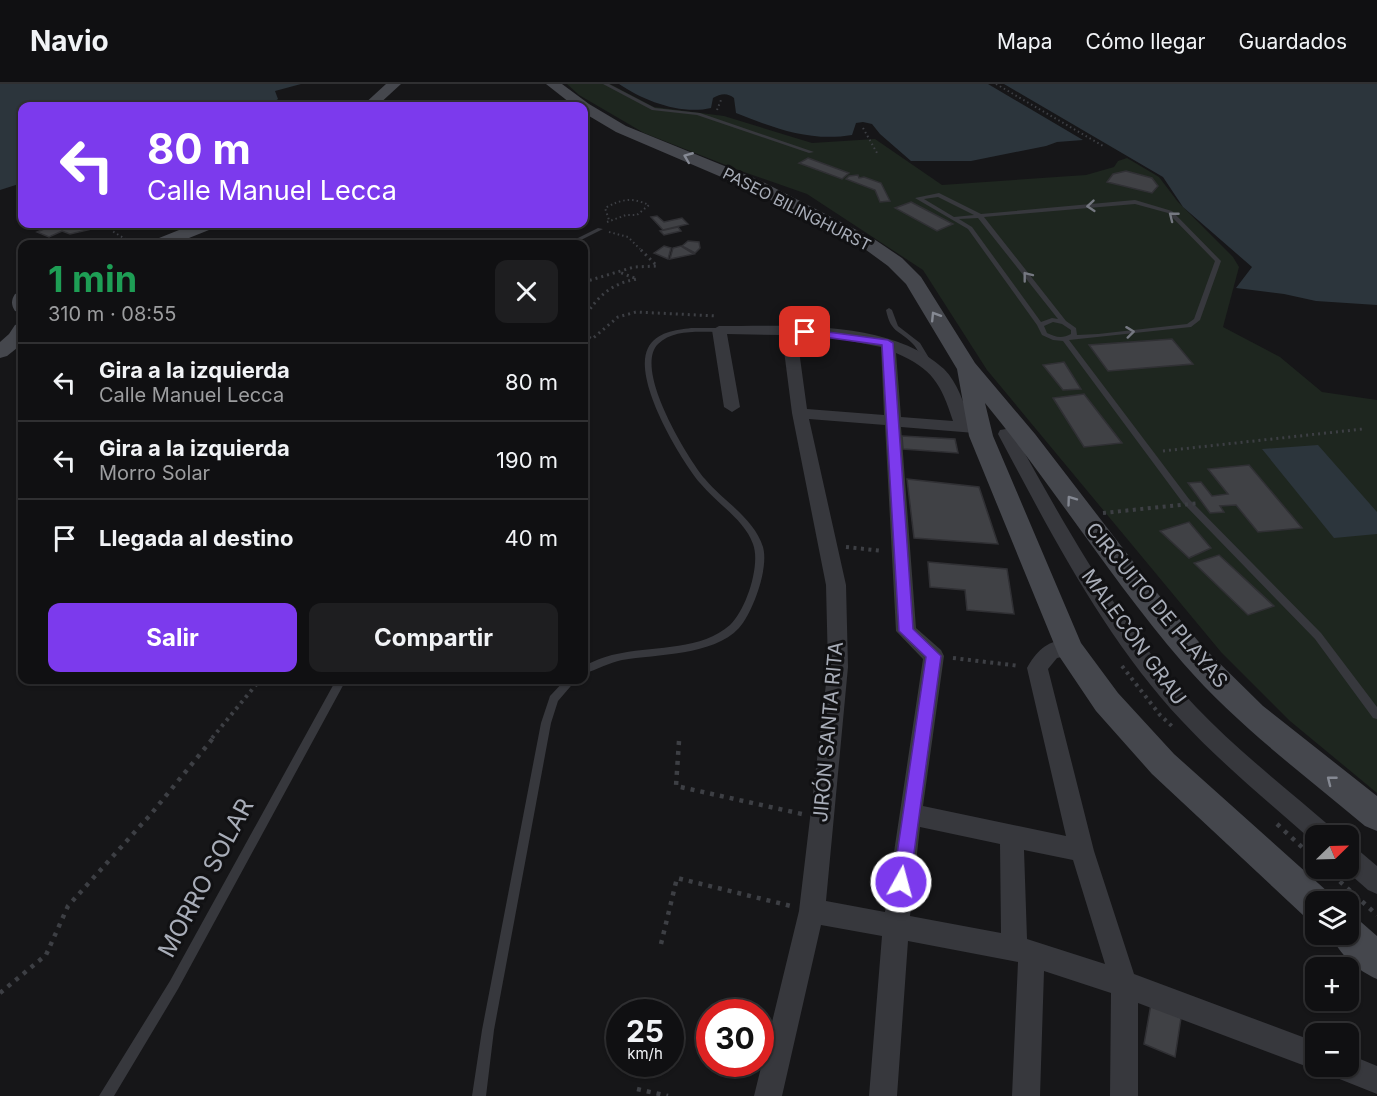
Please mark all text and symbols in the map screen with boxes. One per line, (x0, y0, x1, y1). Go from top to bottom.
text: Navio (30, 24, 109, 58)
text: Mapa (997, 29, 1053, 54)
text: Cómo llegar (1086, 29, 1205, 54)
text: Guardados (1238, 29, 1347, 54)
text: 80 m (147, 123, 251, 174)
icon: left (48, 126, 126, 204)
one-way arrow (684, 152, 695, 164)
street label: PASEO BILINGHURST (720, 163, 874, 255)
text: Calle Manuel Lecca (147, 174, 397, 207)
one-way arrow (1086, 199, 1095, 212)
one-way arrow (1168, 213, 1179, 224)
text: 1 min (48, 257, 137, 301)
button: close (495, 260, 558, 323)
one-way arrow (1024, 272, 1035, 283)
text: 310 m · 08:55 (48, 302, 176, 326)
pin (779, 306, 830, 357)
one-way arrow (931, 312, 943, 322)
icon: arrive (788, 315, 821, 348)
one-way arrow (1126, 327, 1135, 339)
text: Gira a la izquierda (99, 357, 290, 383)
icon: left (48, 366, 81, 399)
text: 80 m (505, 369, 558, 395)
text: Calle Manuel Lecca (99, 383, 284, 407)
text: Gira a la izquierda (99, 435, 290, 461)
icon: left (48, 444, 81, 477)
text: 190 m (496, 447, 558, 473)
text: Morro Solar (99, 461, 210, 485)
one-way arrow (1067, 495, 1078, 506)
street label: CIRCUITO DE PLAYAS (1081, 518, 1233, 692)
icon: arrive (48, 522, 81, 555)
text: Llegada al destino (99, 525, 293, 551)
text: 40 m (504, 525, 558, 551)
street label: MALECÓN GRAU (1077, 564, 1192, 710)
button: Salir (48, 603, 297, 672)
button: Compartir (309, 603, 558, 672)
street label: JIRÓN SANTA RITA (807, 640, 848, 823)
one-way arrow (1327, 777, 1338, 788)
street label: MORRO SOLAR (152, 794, 260, 962)
north arrow (1305, 825, 1359, 879)
map controls (1305, 825, 1359, 1077)
position arrow (869, 850, 933, 914)
button: layers (1305, 891, 1359, 945)
button: + (1305, 957, 1359, 1011)
speed limit sign: 30 (696, 999, 774, 1077)
text: 25 (626, 1013, 664, 1049)
button: − (1305, 1023, 1359, 1077)
text: km/h (627, 1044, 663, 1063)

